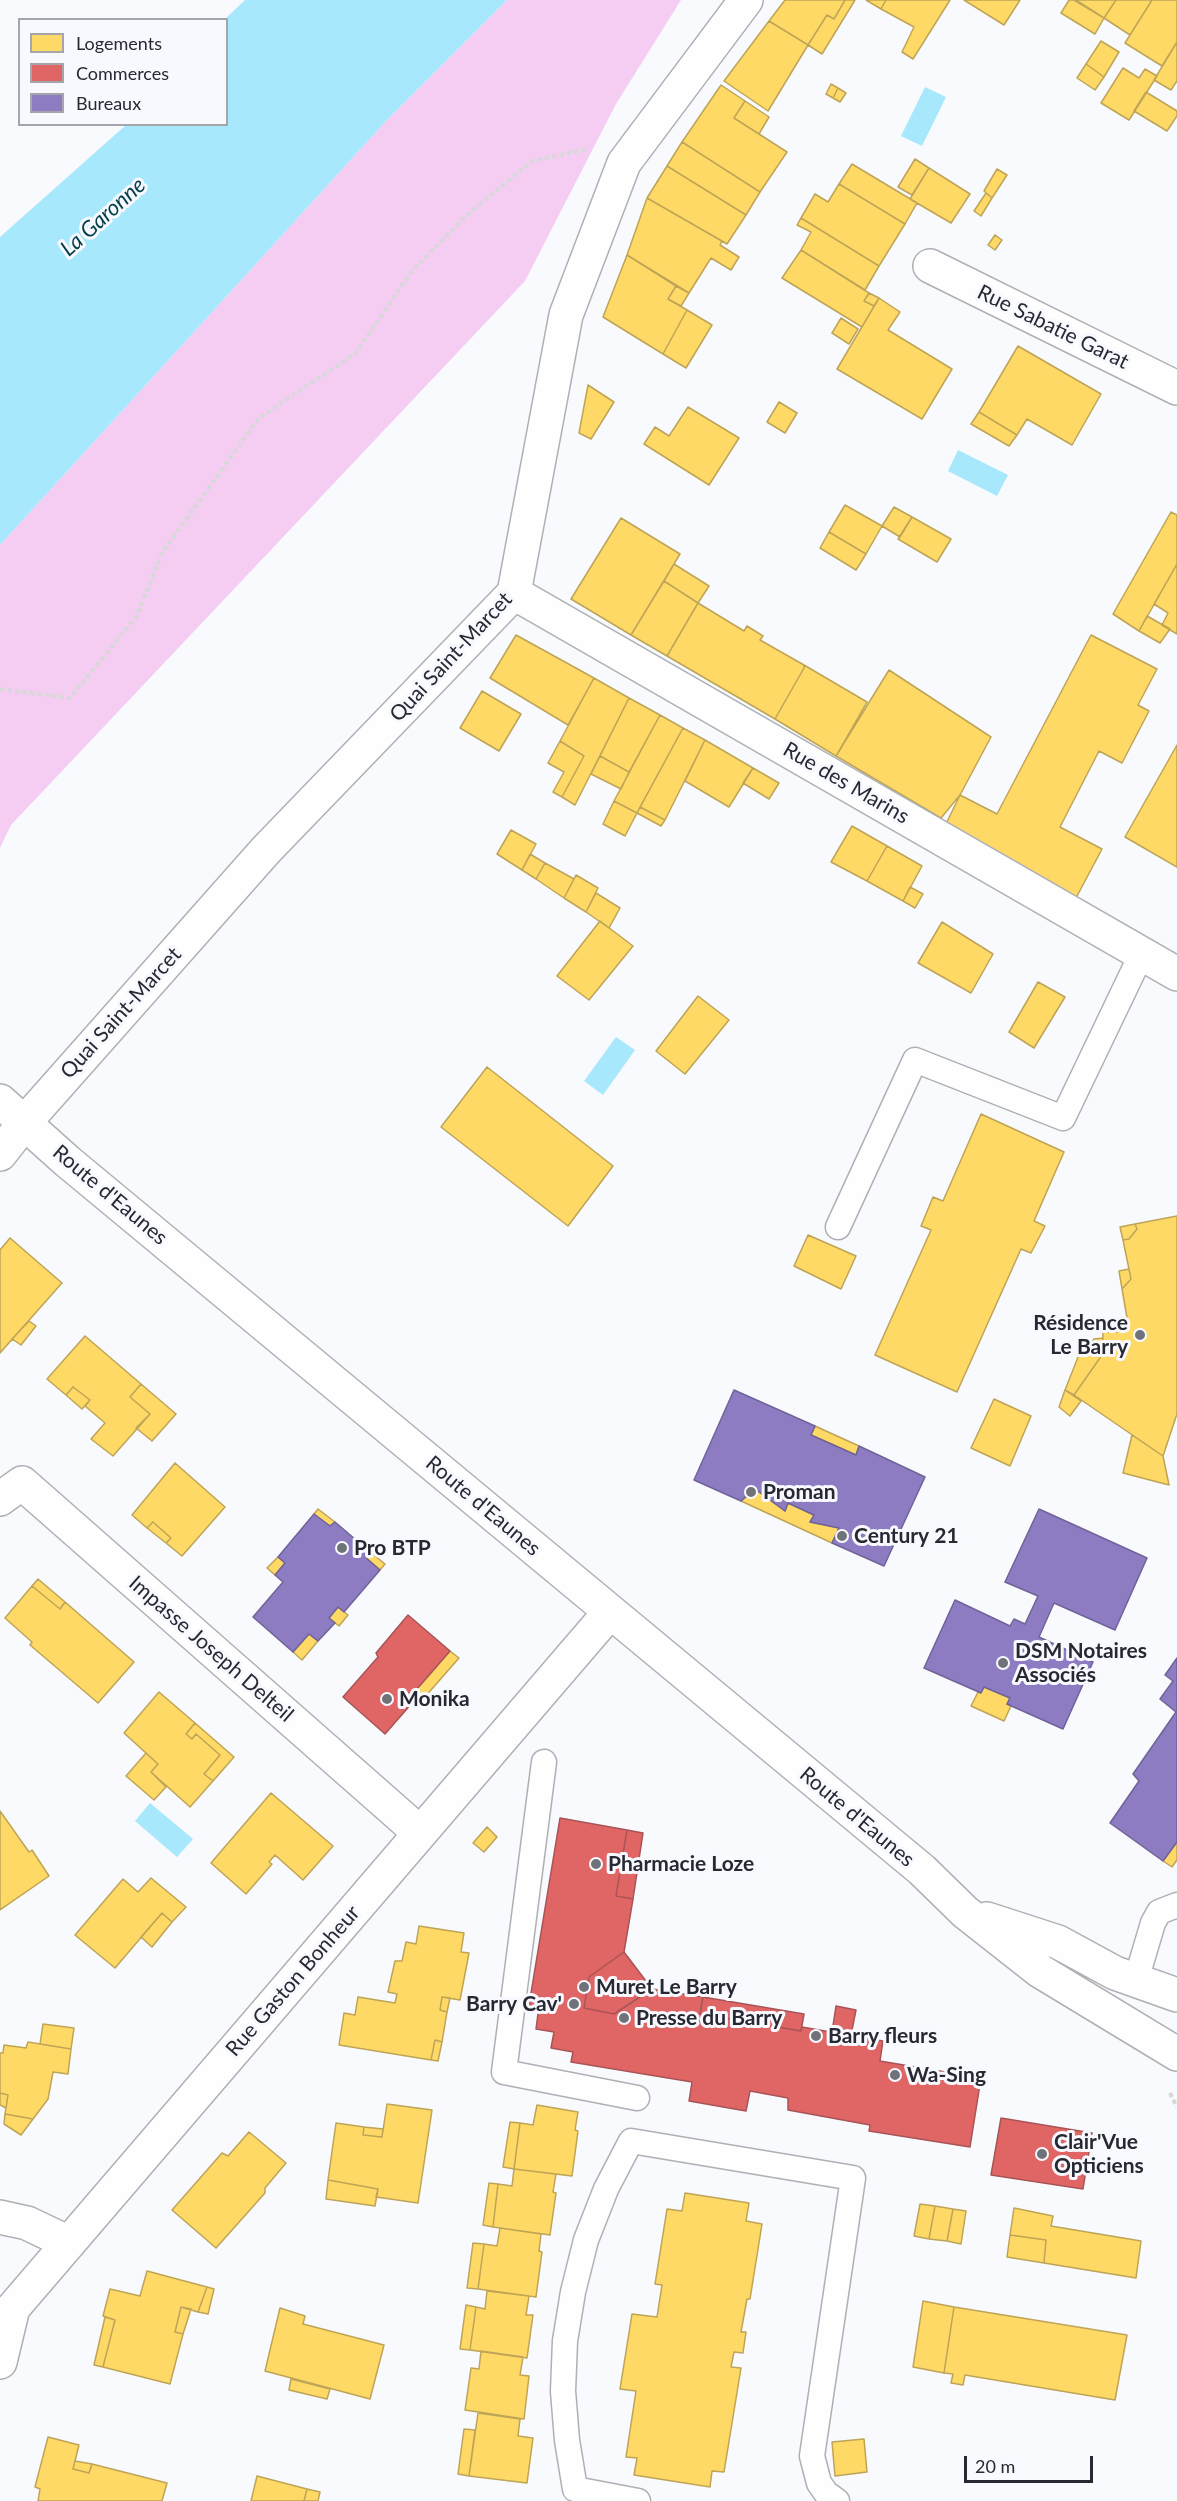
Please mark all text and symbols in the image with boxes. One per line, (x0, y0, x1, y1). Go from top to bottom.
legend (18, 18, 228, 126)
text: Logements (76, 32, 162, 54)
text: Commerces (76, 62, 169, 84)
text: Bureaux (76, 92, 141, 114)
water label: La Garonne (55, 172, 151, 262)
street label: Rue Sabatie Garat (973, 279, 1133, 375)
street label: Quai Saint-Marcet (384, 587, 518, 727)
street label: Rue des Marins (779, 737, 913, 829)
street label: Quai Saint-Marcet (55, 942, 187, 1084)
street label: Route d'Eaunes (47, 1140, 173, 1250)
place label: Résidence Le Barry (1033, 1310, 1128, 1360)
marker: Résidence Le Barry (1133, 1328, 1147, 1342)
street label: Route d'Eaunes (420, 1451, 546, 1561)
place label: Proman (763, 1479, 836, 1505)
marker: Proman (744, 1485, 758, 1499)
place label: Century 21 (854, 1523, 959, 1549)
marker: Century 21 (835, 1529, 849, 1543)
place label: Pro BTP (354, 1535, 431, 1561)
marker: Pro BTP (335, 1541, 349, 1555)
street label: Impasse Joseph Delteil (124, 1571, 298, 1727)
place label: DSM Notaires Associés (1015, 1638, 1147, 1688)
marker: DSM Notaires Associés (996, 1656, 1010, 1670)
place label: Monika (399, 1686, 470, 1712)
marker: Monika (380, 1692, 394, 1706)
street label: Route d'Eaunes (794, 1762, 920, 1872)
place label: Pharmacie Loze (608, 1851, 754, 1877)
marker: Pharmacie Loze (589, 1857, 603, 1871)
street label: Rue Gaston Bonheur (221, 1901, 365, 2061)
place label: Muret Le Barry (596, 1974, 737, 2000)
marker: Muret Le Barry (577, 1980, 591, 1994)
place label: Barry Cav' (466, 1991, 562, 2017)
marker: Barry Cav' (567, 1997, 581, 2011)
place label: Presse du Barry (636, 2005, 782, 2031)
marker: Presse du Barry (617, 2011, 631, 2025)
place label: Barry fleurs (828, 2023, 937, 2049)
marker: Barry fleurs (809, 2029, 823, 2043)
place label: Wa-Sing (907, 2062, 986, 2088)
marker: Wa-Sing (888, 2068, 902, 2082)
place label: Clair'Vue Opticiens (1054, 2129, 1144, 2179)
marker: Clair'Vue Opticiens (1035, 2147, 1049, 2161)
scale bar (967, 2444, 1096, 2482)
text: 20 m (975, 2455, 1015, 2477)

